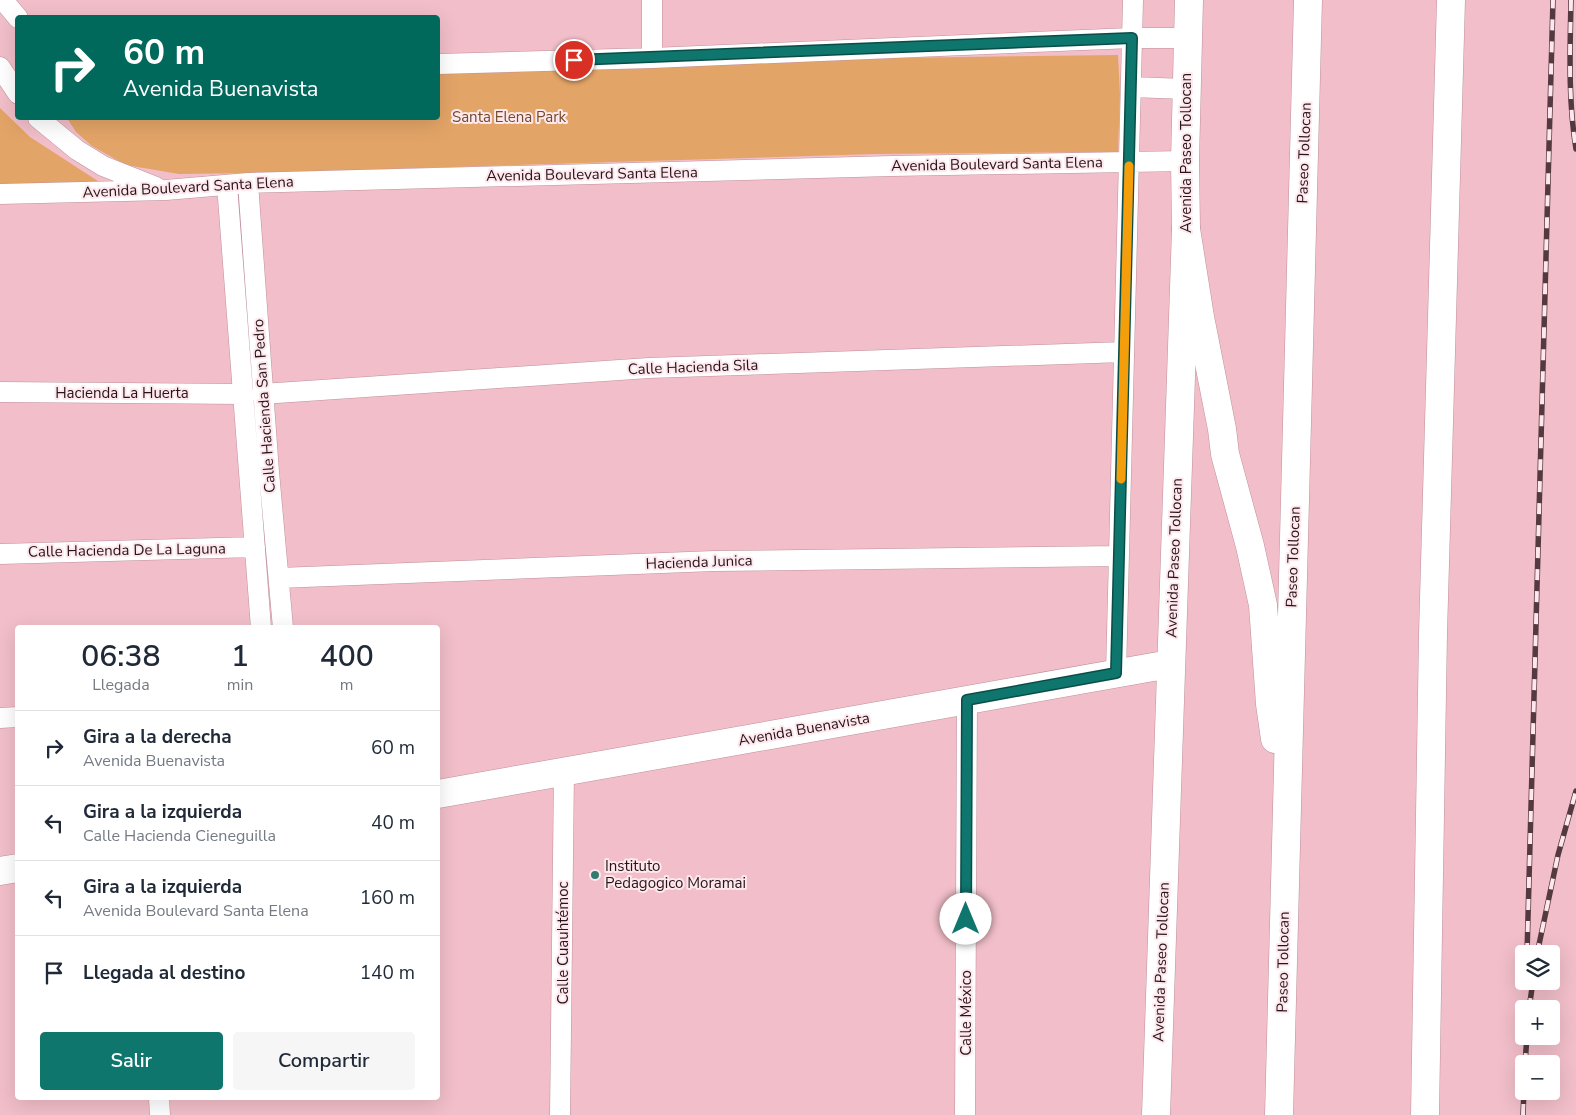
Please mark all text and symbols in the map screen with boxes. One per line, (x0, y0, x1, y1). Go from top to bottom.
text: 60 m (123, 29, 205, 76)
icon: right (40, 35, 105, 100)
pin (553, 39, 595, 81)
icon: arrive (560, 46, 588, 74)
street label: Avenida Paseo Tollocan (1176, 73, 1196, 233)
text: Avenida Buenavista (123, 74, 318, 104)
street label: Paseo Tollocan (1292, 102, 1316, 204)
park label: Santa Elena Park (452, 107, 567, 127)
street label: Avenida Boulevard Santa Elena (891, 152, 1103, 176)
street label: Avenida Boulevard Santa Elena (486, 162, 698, 186)
street label: Avenida Boulevard Santa Elena (82, 171, 294, 203)
street label: Calle Hacienda San Pedro (248, 318, 280, 494)
street label: Calle Hacienda Sila (628, 355, 758, 379)
street label: Hacienda La Huerta (55, 383, 189, 403)
street label: Avenida Paseo Tollocan (1161, 478, 1187, 638)
street label: Paseo Tollocan (1281, 506, 1305, 608)
street label: Calle Hacienda De La Laguna (28, 538, 226, 562)
street label: Hacienda Junica (645, 550, 753, 574)
text: 06:38 (81, 636, 160, 677)
text: 1 (231, 636, 249, 677)
text: 400 (320, 636, 374, 677)
text: Llegada (92, 674, 150, 696)
text: min (227, 674, 253, 696)
text: m (340, 674, 354, 696)
street label: Avenida Buenavista (737, 708, 871, 750)
text: Gira a la derecha (83, 724, 232, 750)
icon: right (40, 734, 68, 762)
text: 60 m (371, 735, 415, 761)
text: Avenida Buenavista (83, 750, 225, 772)
text: Gira a la izquierda (83, 799, 242, 825)
icon: left (40, 809, 68, 837)
text: 40 m (371, 810, 415, 836)
text: Calle Hacienda Cieneguilla (83, 825, 276, 847)
place label: Instituto Pedagogico Moramai (605, 856, 746, 893)
marker: Instituto Pedagogico Moramai (589, 869, 601, 881)
text: Gira a la izquierda (83, 874, 242, 900)
street label: Calle Cuauhtémoc (553, 881, 573, 1004)
street label: Avenida Paseo Tollocan (1148, 882, 1174, 1042)
icon: left (40, 884, 68, 912)
text: 160 m (360, 885, 415, 911)
position arrow (939, 892, 991, 944)
text: Avenida Boulevard Santa Elena (83, 900, 309, 922)
street label: Paseo Tollocan (1272, 911, 1294, 1013)
map controls (1515, 945, 1560, 1100)
button: layers (1515, 945, 1560, 990)
icon: arrive (40, 959, 68, 987)
text: Llegada al destino (83, 960, 245, 986)
text: 140 m (360, 960, 415, 986)
street label: Calle México (956, 970, 976, 1056)
button: + (1515, 1000, 1560, 1045)
button: Salir (40, 1032, 223, 1090)
button: Compartir (233, 1032, 415, 1090)
button: − (1515, 1055, 1560, 1100)

